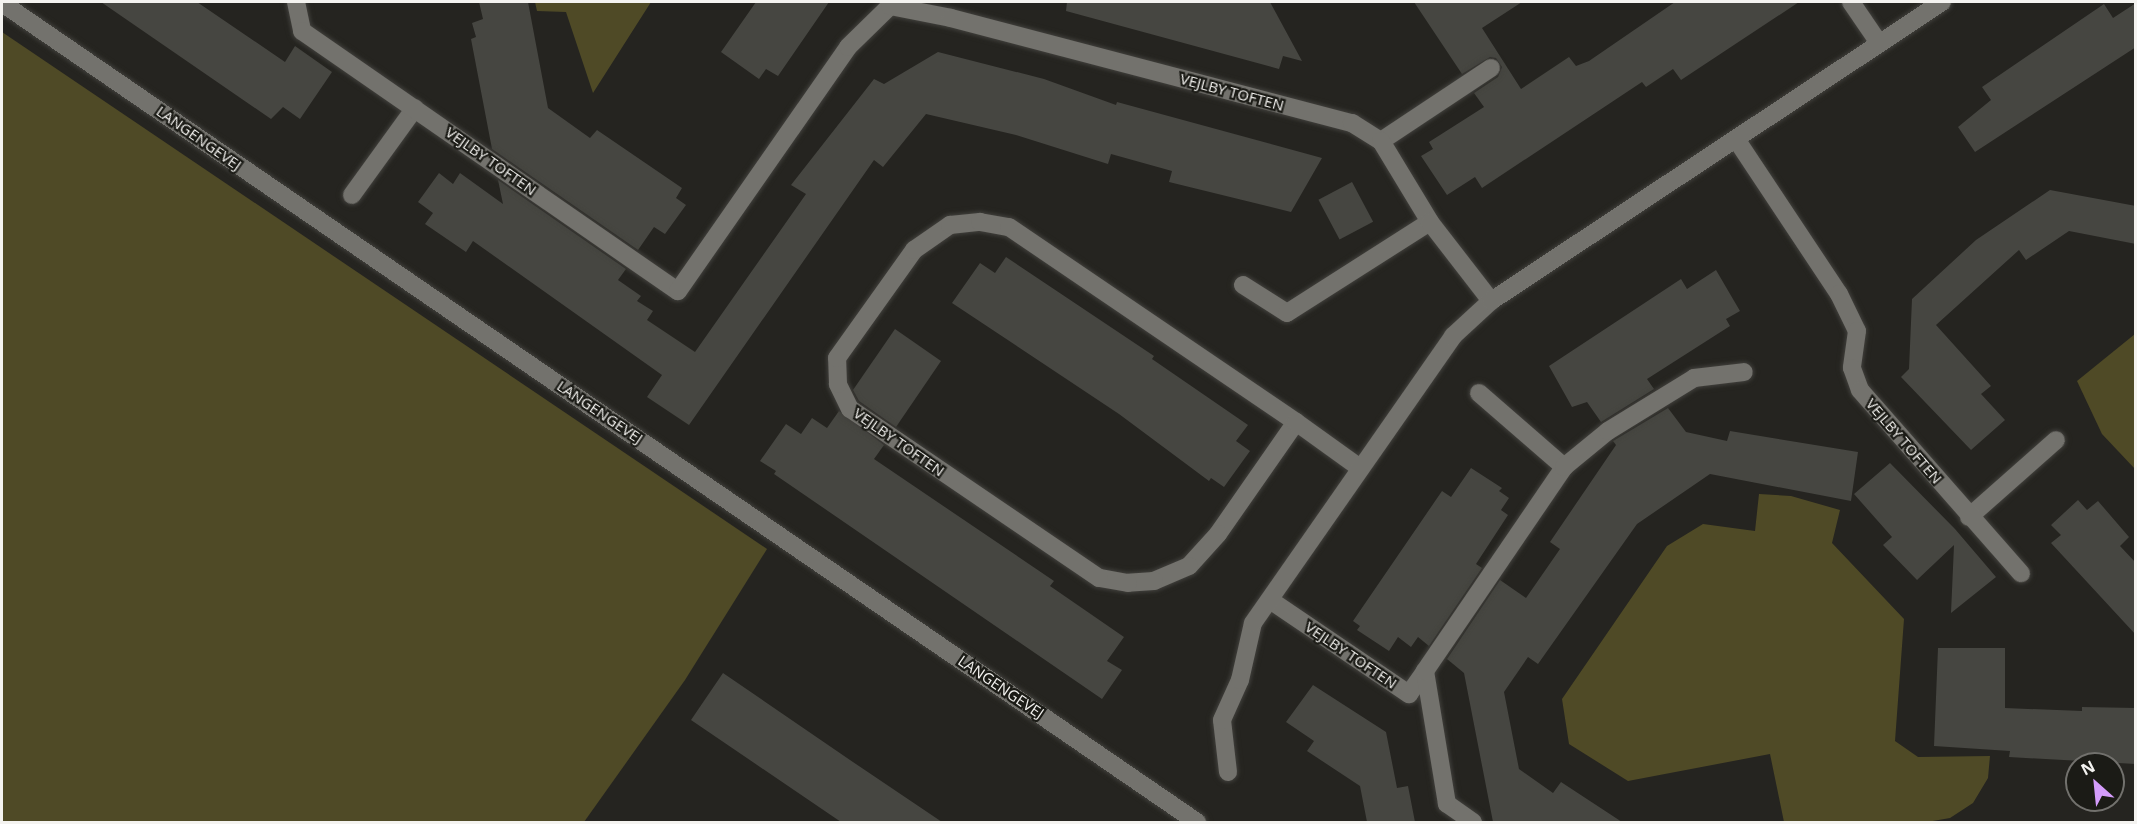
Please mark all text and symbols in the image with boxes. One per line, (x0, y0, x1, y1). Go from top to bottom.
street label: VEJLBY TOFTEN (1178, 70, 1286, 114)
street label: LANGENGEVEJ (153, 102, 245, 174)
street label: VEJLBY TOFTEN (442, 123, 540, 199)
street label: LANGENGEVEJ (554, 377, 646, 447)
street label: VEJLBY TOFTEN (1862, 395, 1946, 487)
street label: VEJLBY TOFTEN (850, 404, 948, 480)
street label: VEJLBY TOFTEN (1302, 618, 1400, 692)
street label: LANGENGEVEJ (955, 652, 1047, 722)
north arrow (2065, 752, 2125, 812)
text: N (2077, 755, 2099, 781)

